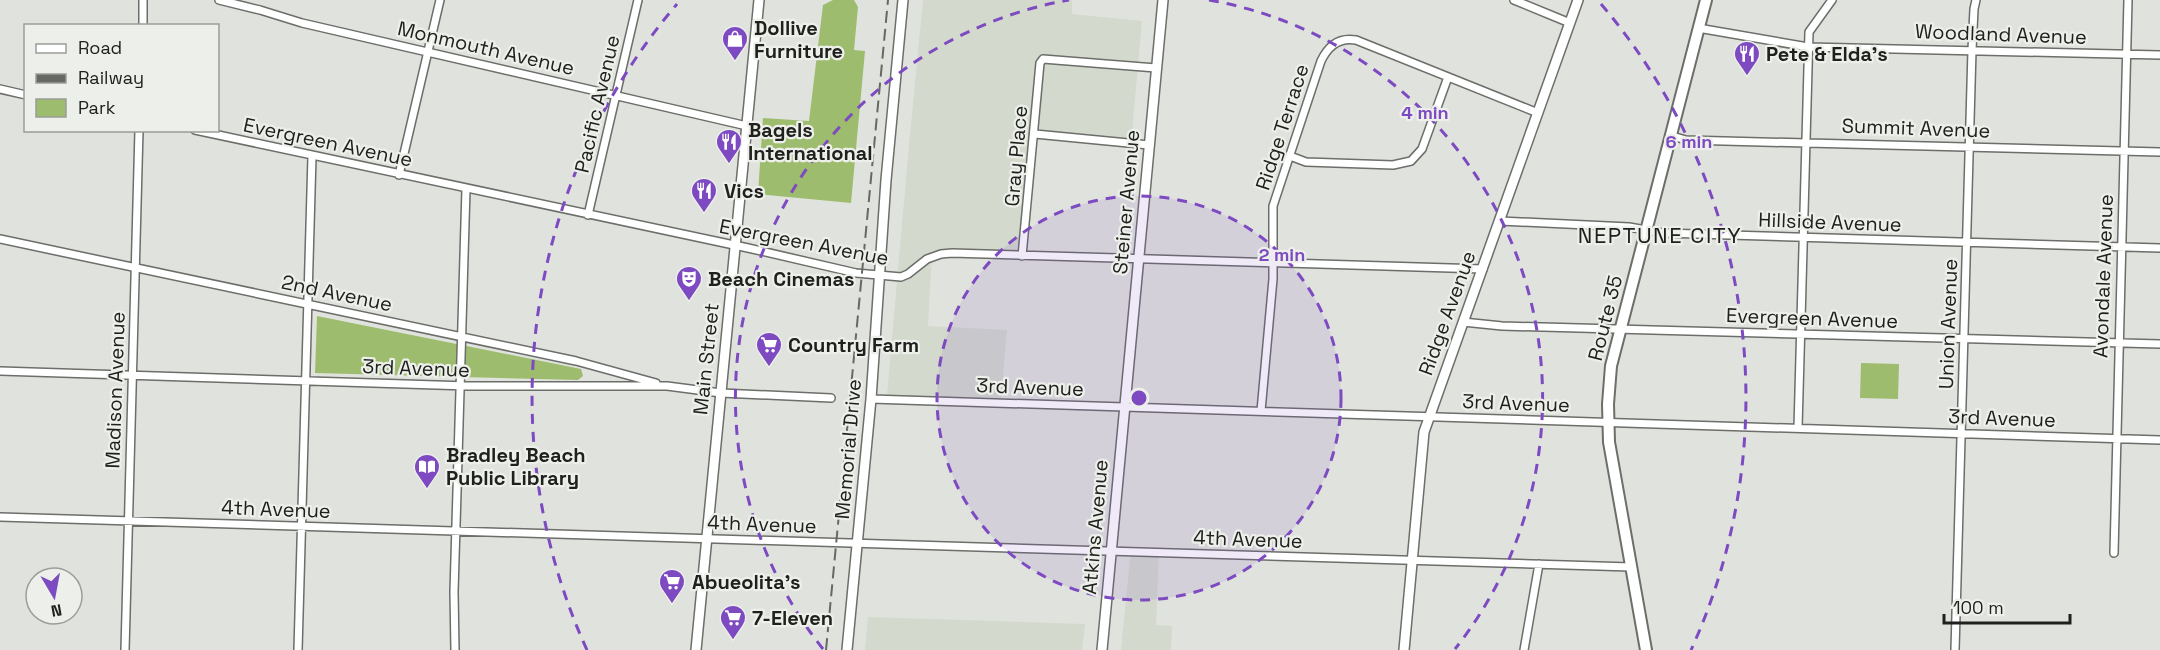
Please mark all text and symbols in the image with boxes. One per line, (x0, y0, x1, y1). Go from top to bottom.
street label: Monmouth Avenue (395, 15, 577, 81)
place label: Dollive Furniture (754, 15, 843, 64)
street label: Woodland Avenue (1915, 18, 2087, 50)
legend (24, 24, 219, 132)
shop icon: Dollive Furniture (720, 24, 750, 62)
street label: Pacific Avenue (569, 33, 625, 175)
text: Road (78, 36, 122, 59)
restaurant icon: Pete & Elda's (1732, 39, 1762, 77)
place label: Pete & Elda's (1766, 41, 1888, 67)
street label: Ridge Terrace (1249, 61, 1315, 193)
text: Railway (78, 66, 144, 89)
text: Park (78, 96, 116, 119)
text: 4 min (1401, 101, 1449, 124)
street label: Gray Place (999, 105, 1033, 207)
street label: Evergreen Avenue (241, 111, 415, 173)
street label: Summit Avenue (1841, 112, 1991, 144)
place label: Bagels International (748, 117, 873, 166)
restaurant icon: Bagels International (714, 127, 744, 165)
street label: Steiner Avenue (1107, 129, 1145, 275)
text: 6 min (1666, 130, 1712, 153)
restaurant icon: Vics (689, 176, 719, 214)
place label: Vics (724, 178, 764, 204)
street label: Avondale Avenue (2087, 194, 2119, 358)
street label: Hillside Avenue (1758, 207, 1902, 237)
street label: Evergreen Avenue (717, 213, 891, 271)
district label: NEPTUNE CITY (1578, 221, 1742, 249)
text: 2 min (1259, 243, 1305, 266)
street label: Ridge Avenue (1412, 247, 1482, 379)
street label: Union Avenue (1933, 258, 1963, 390)
theatre icon: Beach Cinemas (674, 264, 704, 302)
place label: Beach Cinemas (708, 266, 854, 292)
street label: 2nd Avenue (279, 269, 395, 317)
street label: Route 35 (1582, 273, 1628, 363)
street label: Main Street (687, 302, 725, 416)
street label: Evergreen Avenue (1726, 302, 1898, 334)
street label: Madison Avenue (99, 311, 131, 469)
supermarket icon: Country Farm (754, 330, 784, 368)
place label: Country Farm (788, 332, 919, 358)
street label: 3rd Avenue (362, 353, 470, 383)
street label: 3rd Avenue (976, 372, 1084, 402)
street label: Memorial Drive (829, 378, 867, 520)
centre of rings (1129, 388, 1149, 408)
street label: 3rd Avenue (1462, 388, 1570, 418)
street label: 3rd Avenue (1948, 403, 2056, 433)
place label: Bradley Beach Public Library (446, 442, 586, 491)
library icon: Bradley Beach Public Library (412, 452, 442, 490)
street label: Atkins Avenue (1076, 458, 1114, 596)
street label: 4th Avenue (221, 494, 331, 524)
street label: 4th Avenue (707, 509, 817, 539)
street label: 4th Avenue (1193, 524, 1303, 554)
north arrow (24, 566, 84, 626)
supermarket icon: Abueolita's (657, 567, 687, 605)
place label: Abueolita's (692, 569, 801, 595)
scale bar (1944, 587, 2070, 625)
text: 100 m (1953, 596, 2004, 619)
text: N (49, 599, 64, 622)
supermarket icon: 7-Eleven (718, 603, 748, 641)
place label: 7-Eleven (752, 605, 833, 631)

